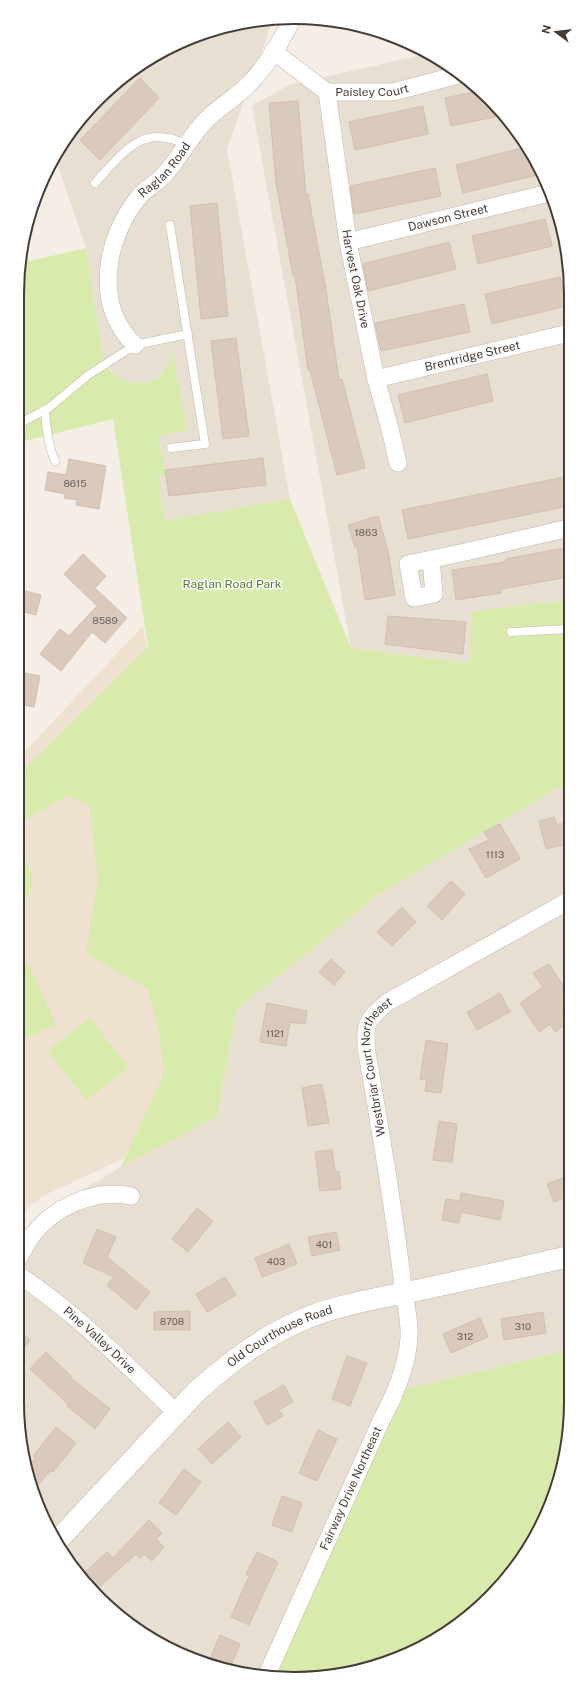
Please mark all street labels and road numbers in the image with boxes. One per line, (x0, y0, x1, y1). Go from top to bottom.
street label: Paisley Court (335, 81, 411, 99)
street label: Raglan Road (135, 140, 193, 200)
street label: Dawson Street (407, 201, 490, 234)
street label: Harvest Oak Drive (339, 228, 372, 330)
street label: Brentridge Street (423, 338, 522, 374)
street label: Westbriar Court Northeast (359, 994, 395, 1138)
street label: Old Courthouse Road (224, 1302, 334, 1370)
street label: Pine Valley Drive (61, 1304, 139, 1377)
street label: Fairway Drive Northeast (317, 1424, 385, 1552)

